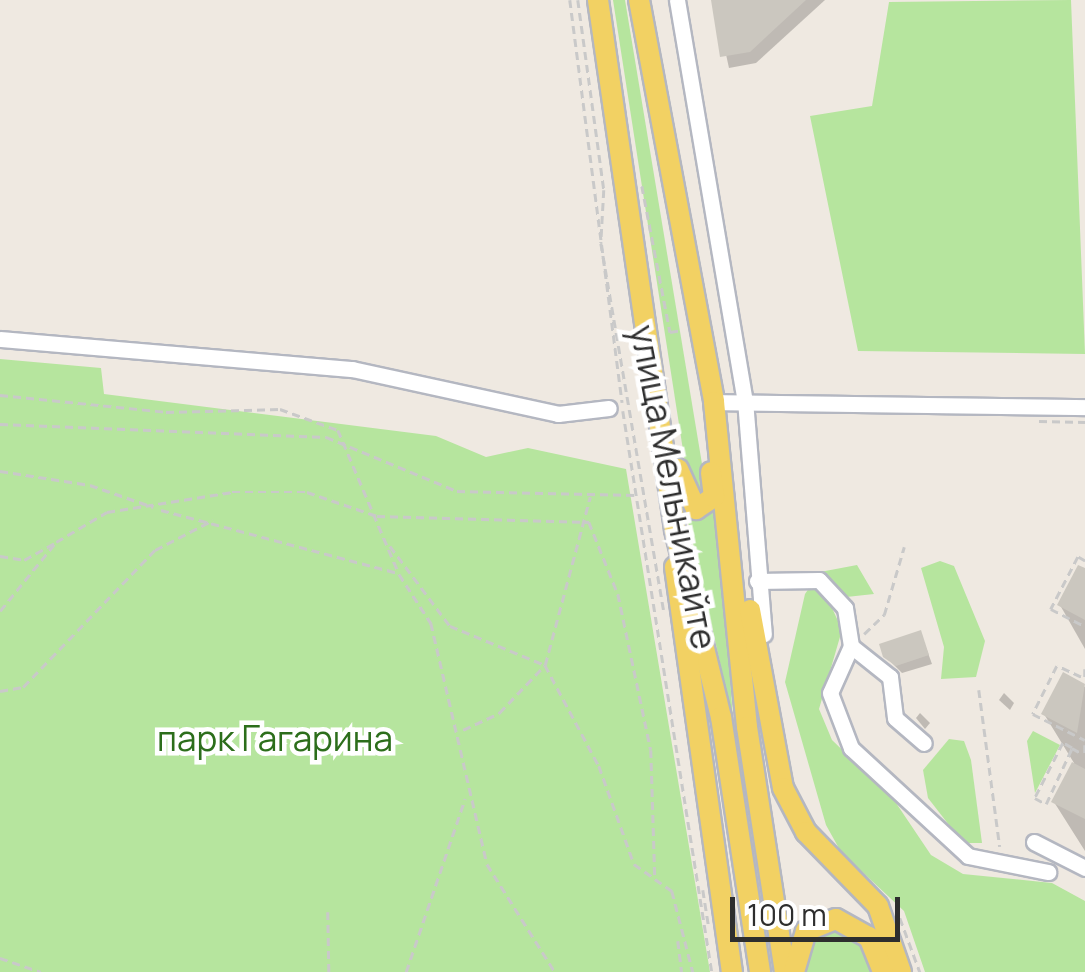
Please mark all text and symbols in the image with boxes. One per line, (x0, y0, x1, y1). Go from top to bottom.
street label: улица Мельникайте (622, 321, 726, 653)
park label: парк Гагарина (157, 717, 393, 759)
scale bar (735, 877, 905, 939)
text: 100 m (747, 894, 827, 935)

